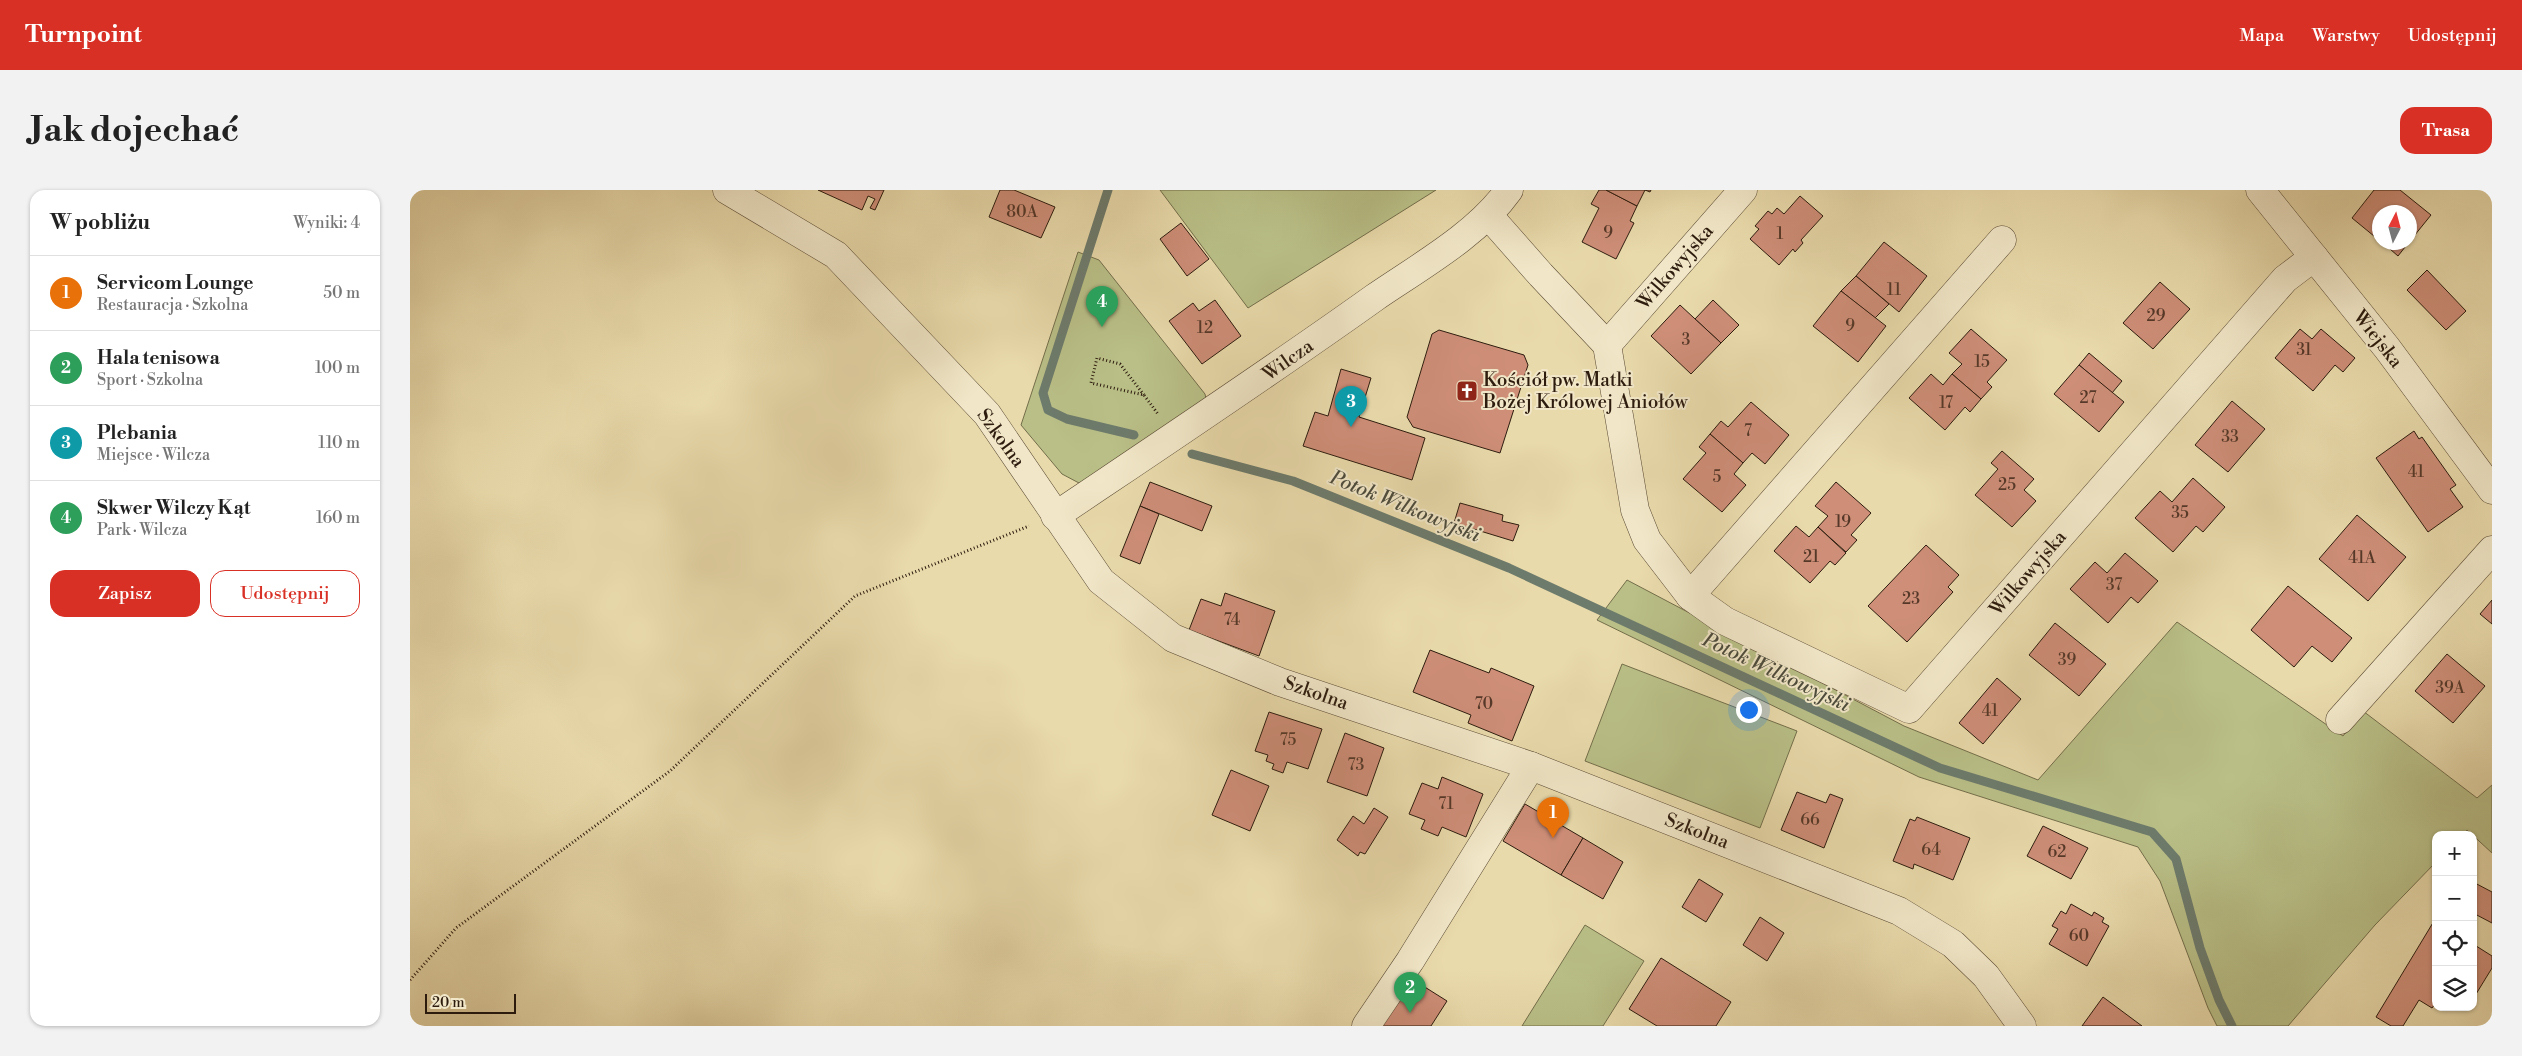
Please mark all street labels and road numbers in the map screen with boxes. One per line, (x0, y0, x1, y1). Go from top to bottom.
street label: Wilkowyjska (1631, 219, 1719, 315)
street label: Wiejska (2347, 304, 2408, 373)
street label: Wilcza (1257, 334, 1318, 387)
street label: Szkolna (972, 404, 1031, 472)
street label: Wilkowyjska (1984, 525, 2072, 621)
street label: Szkolna (1280, 671, 1352, 715)
street label: Szkolna (1661, 808, 1733, 854)

